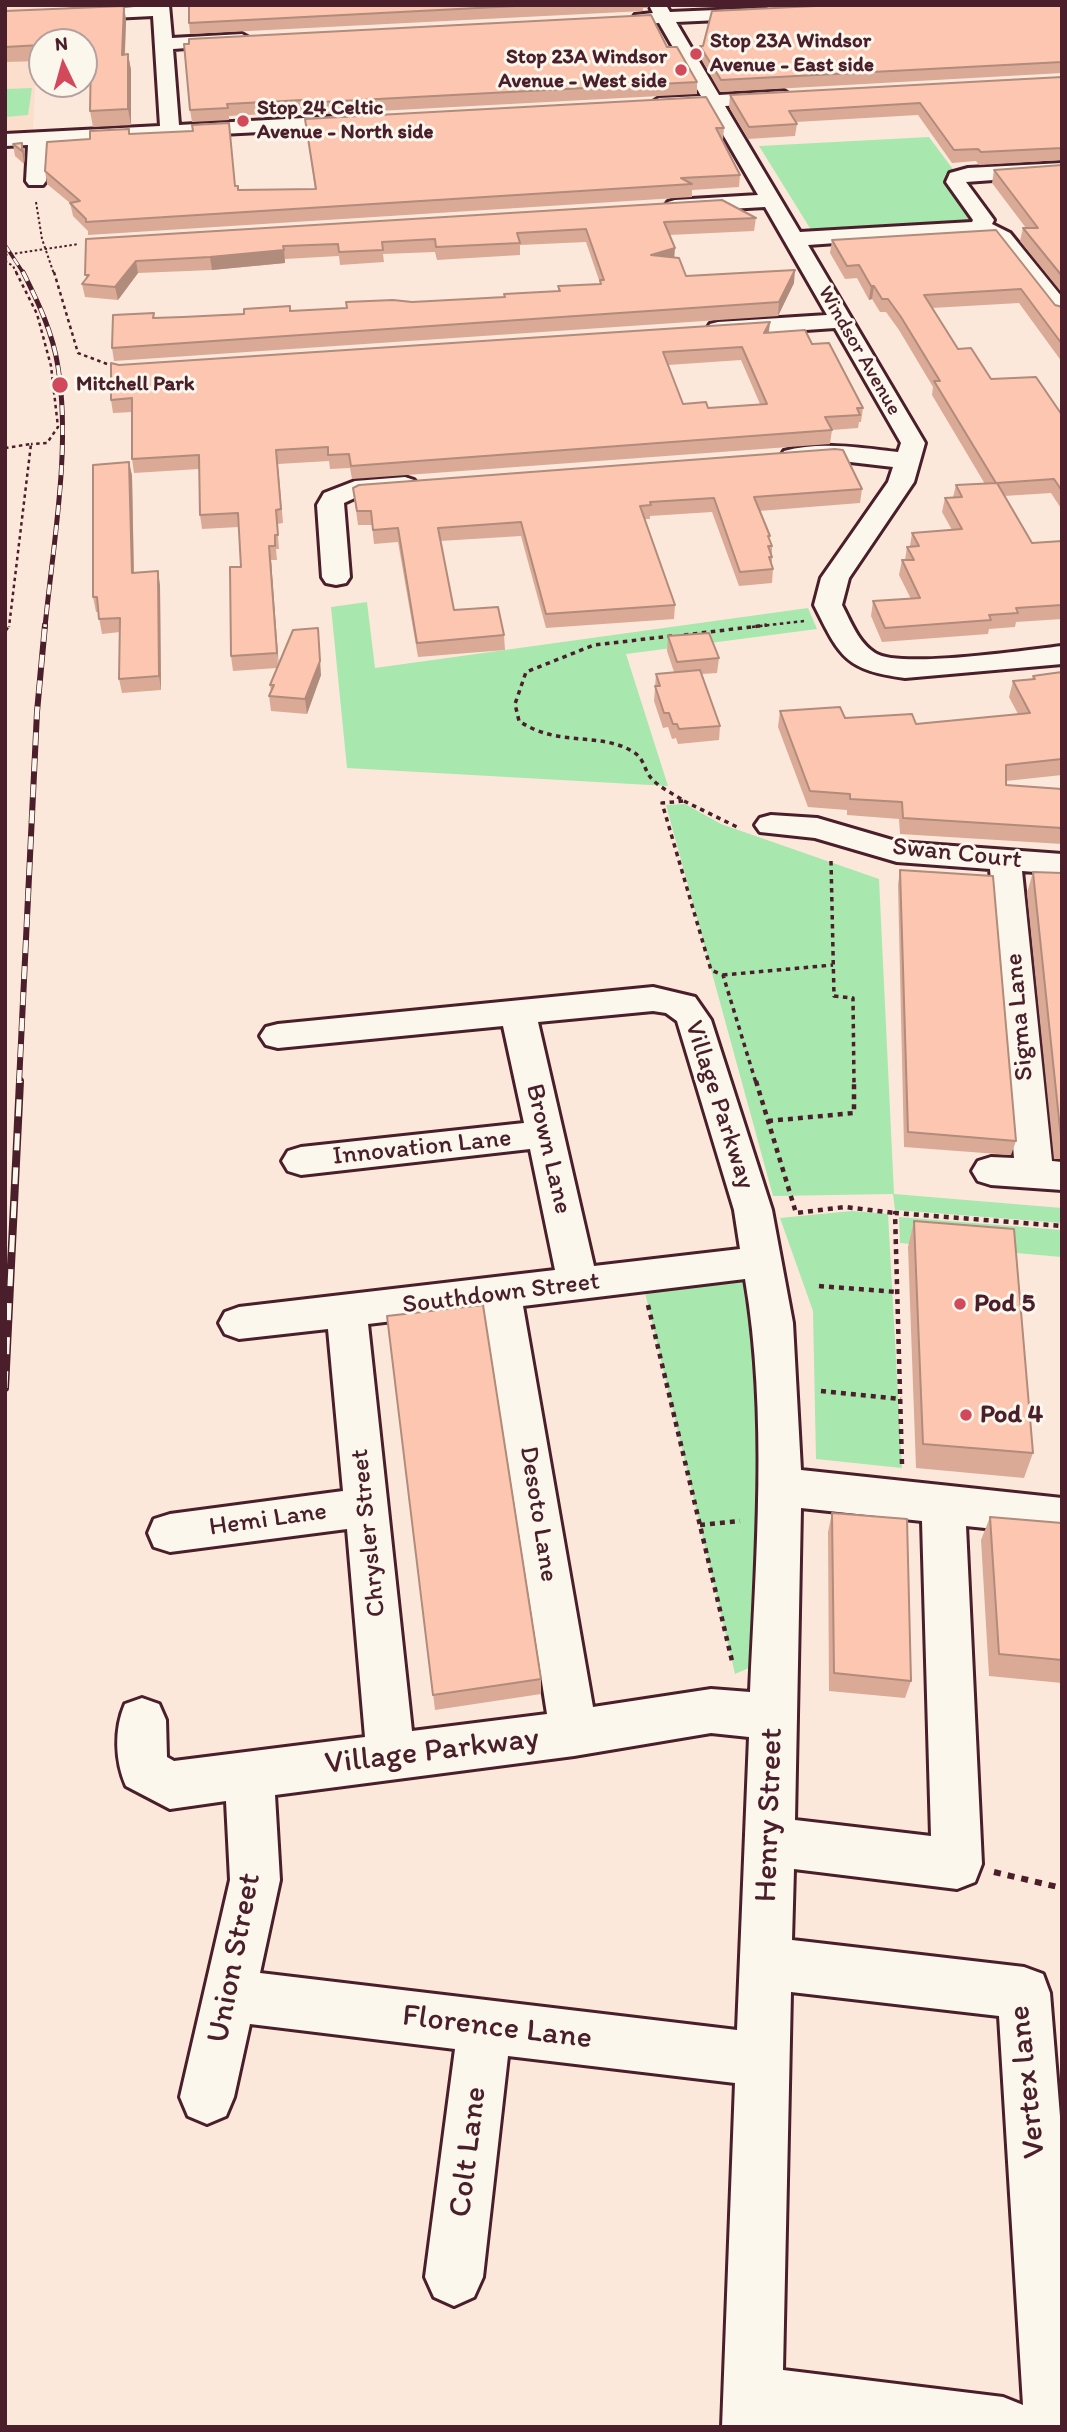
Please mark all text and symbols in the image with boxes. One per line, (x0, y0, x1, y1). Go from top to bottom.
north arrow (28, 28, 98, 98)
place label: Stop 23A Windsor Avenue - East side (710, 29, 874, 79)
text: N (54, 32, 69, 56)
place label: Stop 23A Windsor Avenue - West side (498, 45, 667, 95)
marker: Stop 23A Windsor Avenue - East side (688, 46, 704, 62)
marker: Stop 23A Windsor Avenue - West side (673, 62, 689, 78)
place label: Stop 24 Celtic Avenue - North side (257, 96, 433, 146)
marker: Stop 24 Celtic Avenue - North side (235, 113, 251, 129)
street label: Windsor Avenue (812, 282, 906, 420)
place label: Mitchell Park (76, 372, 194, 398)
marker: Mitchell Park (50, 375, 70, 395)
street label: Swan Court (891, 832, 1023, 876)
street label: Sigma Lane (999, 952, 1041, 1082)
street label: Village Parkway (677, 1017, 761, 1193)
street label: Brown Lane (518, 1081, 578, 1217)
street label: Innovation Lane (331, 1123, 513, 1173)
street label: Southdown Street (401, 1266, 601, 1322)
place label: Pod 5 (974, 1288, 1035, 1320)
marker: Pod 5 (952, 1296, 968, 1312)
place label: Pod 4 (980, 1399, 1043, 1431)
marker: Pod 4 (958, 1407, 974, 1423)
street label: Desoto Lane (512, 1444, 564, 1584)
street label: Chrysler Street (345, 1447, 393, 1619)
street label: Hemi Lane (207, 1496, 329, 1544)
street label: Village Parkway (323, 1720, 541, 1784)
street label: Henry Street (748, 1727, 792, 1903)
street label: Union Street (200, 1870, 270, 2046)
street label: Florence Lane (400, 1997, 594, 2059)
street label: Vertex lane (1001, 2004, 1055, 2160)
street label: Colt Lane (442, 2085, 496, 2219)

